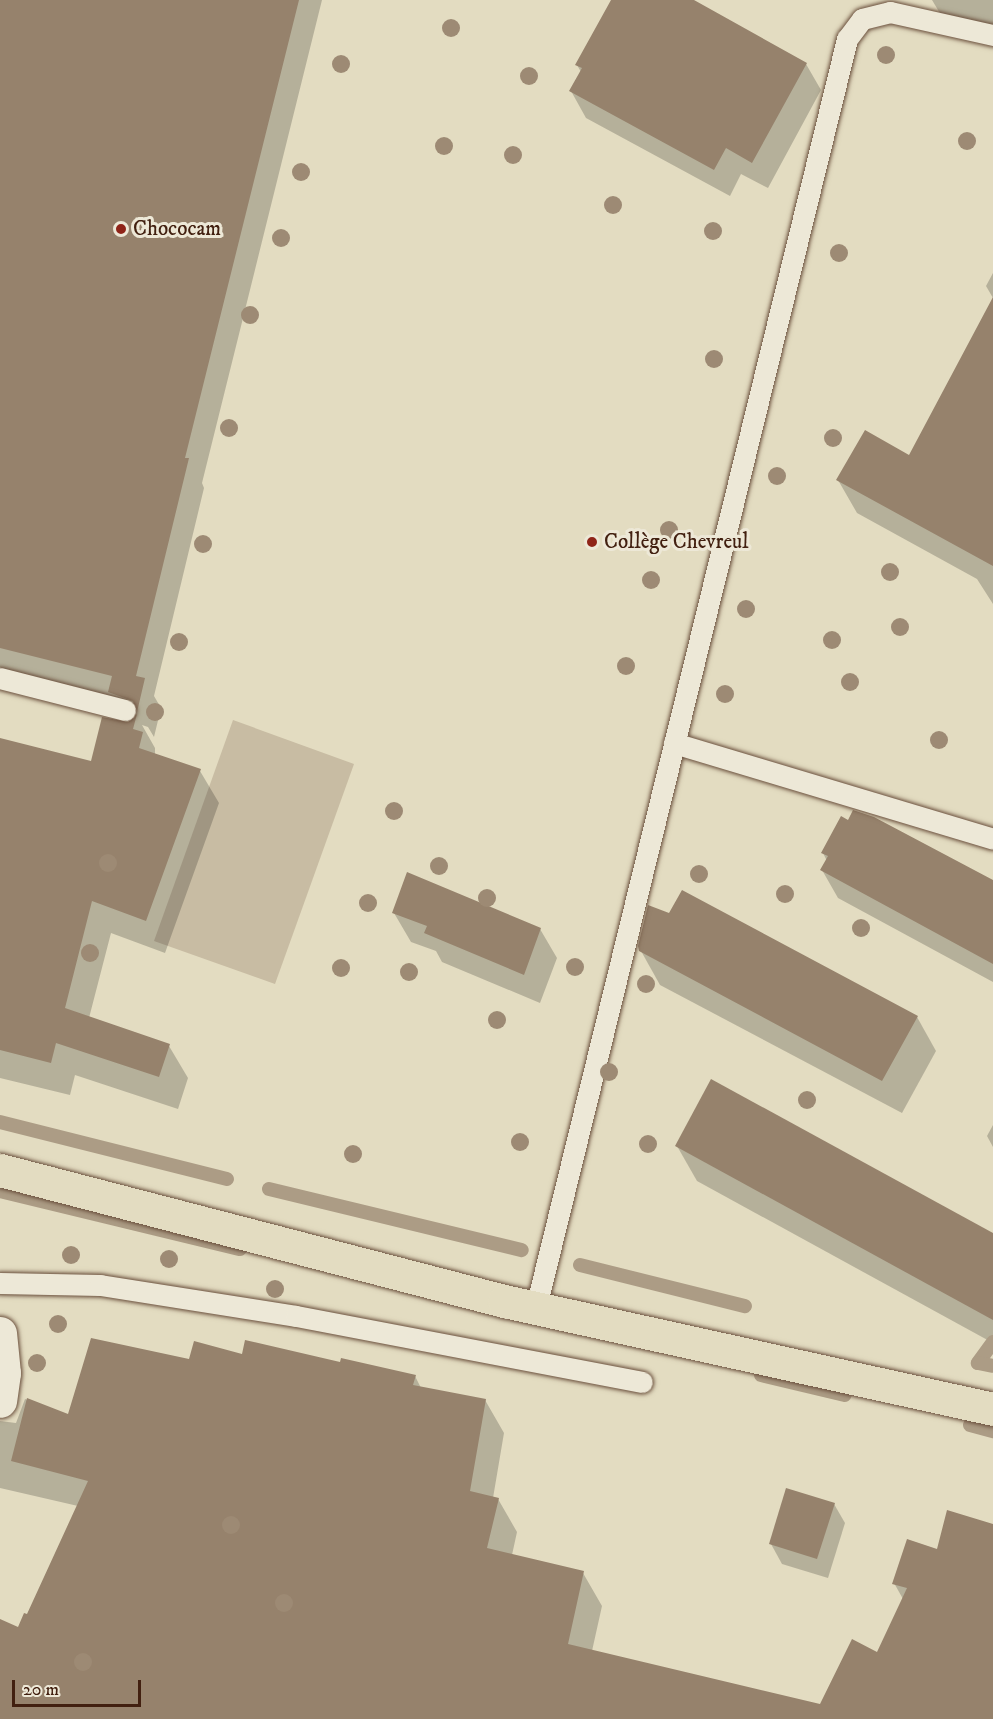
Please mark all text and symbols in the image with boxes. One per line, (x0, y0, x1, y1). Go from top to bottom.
place label: Chococam (133, 216, 221, 242)
marker: Chococam (114, 222, 128, 236)
place label: Collège Chevreul (604, 529, 749, 555)
marker: Collège Chevreul (585, 535, 599, 549)
scale bar (15, 1668, 144, 1706)
text: 20 m (23, 1679, 59, 1701)

